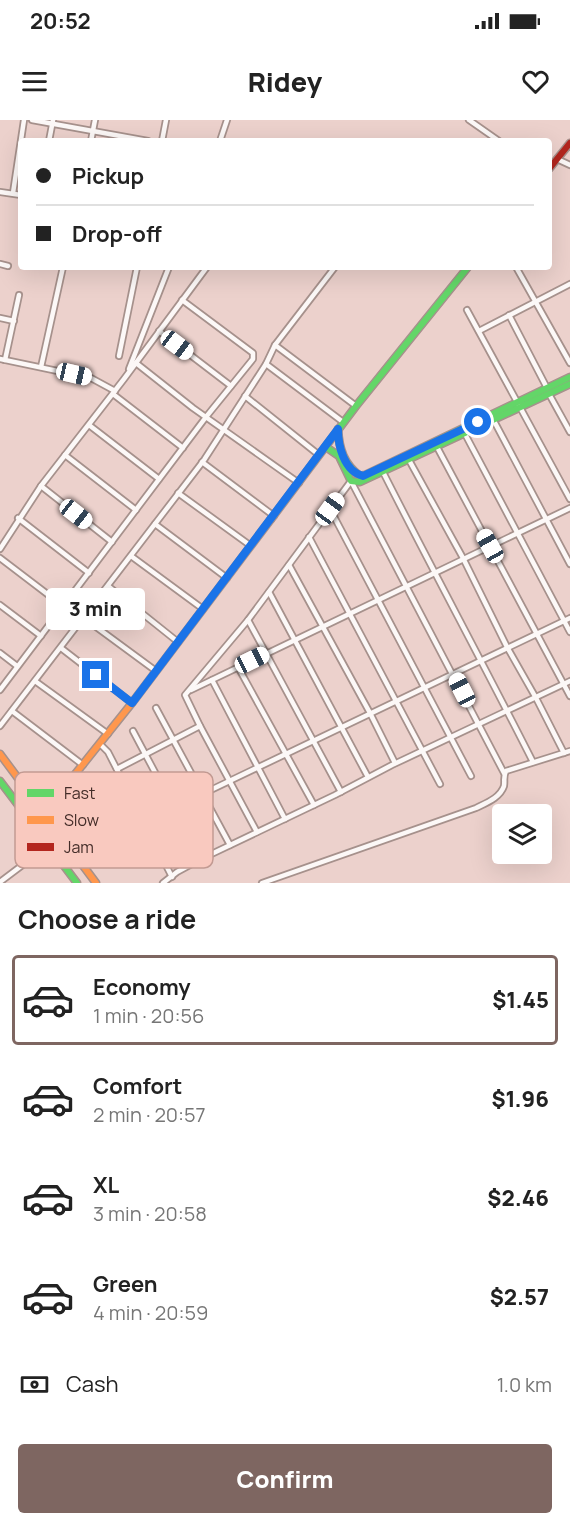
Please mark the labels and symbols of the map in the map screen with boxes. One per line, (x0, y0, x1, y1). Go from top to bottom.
car (157, 327, 197, 363)
car (54, 361, 94, 387)
route start (464, 408, 491, 435)
car (312, 489, 348, 529)
car (56, 496, 96, 532)
car (473, 526, 507, 566)
callout: 3 min (46, 588, 146, 630)
car (232, 644, 272, 676)
route end (82, 661, 109, 688)
car (446, 670, 478, 710)
legend (15, 772, 213, 868)
text: Fast (64, 782, 95, 804)
text: Slow (64, 809, 99, 831)
text: Jam (64, 836, 94, 858)

